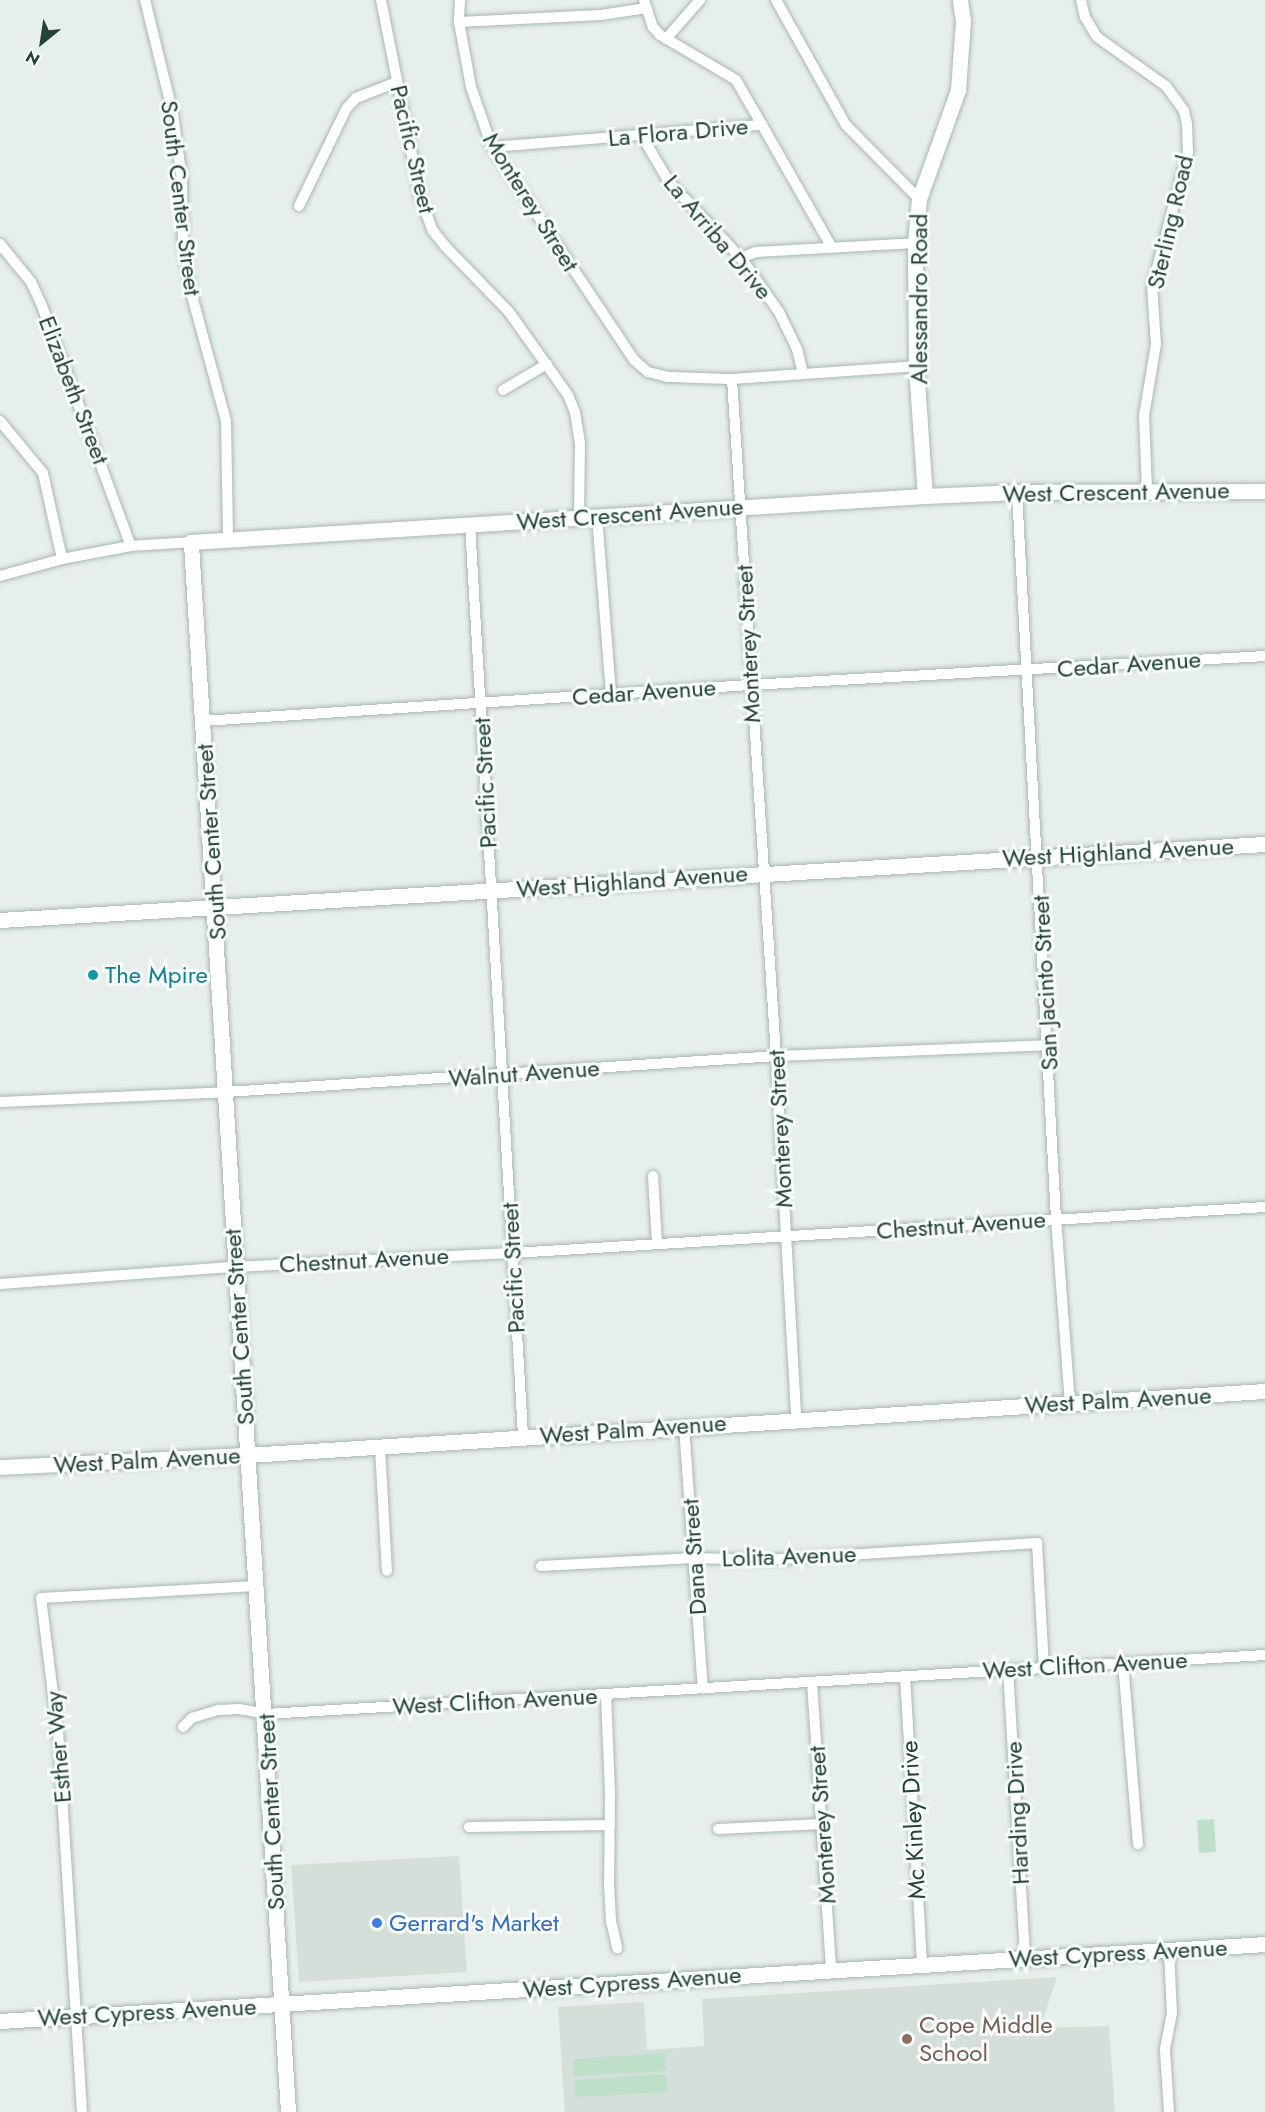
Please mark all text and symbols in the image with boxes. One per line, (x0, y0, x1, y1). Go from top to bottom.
north arrow (12, 12, 72, 72)
text: N (21, 45, 44, 71)
street label: Pacific Street (384, 82, 442, 216)
street label: South Center Street (155, 99, 207, 297)
street label: La Flora Drive (607, 112, 749, 152)
street label: Monterey Street (477, 127, 585, 277)
street label: Sterling Road (1141, 152, 1199, 292)
street label: La Arriba Drive (658, 169, 778, 305)
street label: Alessandro Road (905, 214, 933, 384)
street label: Elizabeth Street (33, 312, 115, 468)
street label: West Crescent Avenue (1002, 476, 1230, 508)
street label: West Crescent Avenue (516, 492, 744, 536)
street label: Monterey Street (729, 564, 767, 724)
street label: Cedar Avenue (1056, 645, 1202, 683)
street label: Cedar Avenue (571, 673, 717, 711)
street label: Pacific Street (467, 717, 503, 849)
street label: South Center Street (190, 743, 232, 941)
street label: West Highland Avenue (1001, 832, 1235, 872)
street label: West Highland Avenue (515, 859, 749, 903)
street label: San Jacinto Street (1026, 895, 1064, 1071)
place label: The Mpire (105, 961, 208, 989)
marker: The Mpire (86, 968, 100, 982)
street label: Monterey Street (761, 1049, 799, 1209)
street label: Walnut Avenue (448, 1053, 600, 1093)
street label: Pacific Street (495, 1202, 531, 1334)
street label: Chestnut Avenue (875, 1205, 1047, 1245)
street label: South Center Street (218, 1228, 260, 1426)
street label: Chestnut Avenue (278, 1241, 450, 1279)
street label: West Palm Avenue (1024, 1381, 1212, 1419)
street label: West Palm Avenue (539, 1408, 727, 1450)
street label: West Palm Avenue (53, 1441, 241, 1479)
street label: Dana Street (676, 1498, 712, 1616)
street label: Lolita Avenue (721, 1539, 857, 1573)
street label: West Clifton Avenue (982, 1645, 1188, 1685)
street label: West Clifton Avenue (392, 1681, 598, 1721)
street label: Esther Way (39, 1690, 77, 1804)
street label: South Center Street (251, 1713, 291, 1911)
street label: Mc Kinley Drive (894, 1740, 932, 1900)
street label: Harding Drive (999, 1741, 1035, 1885)
street label: Monterey Street (802, 1745, 842, 1905)
place label: Gerrard's Market (389, 1909, 559, 1937)
marker: Gerrard's Market (370, 1916, 384, 1930)
street label: West Cypress Avenue (1008, 1933, 1228, 1973)
street label: West Cypress Avenue (522, 1960, 742, 2004)
street label: West Cypress Avenue (37, 1992, 257, 2032)
place label: Cope Middle School (919, 2011, 1053, 2067)
marker: Cope Middle School (900, 2032, 914, 2046)

